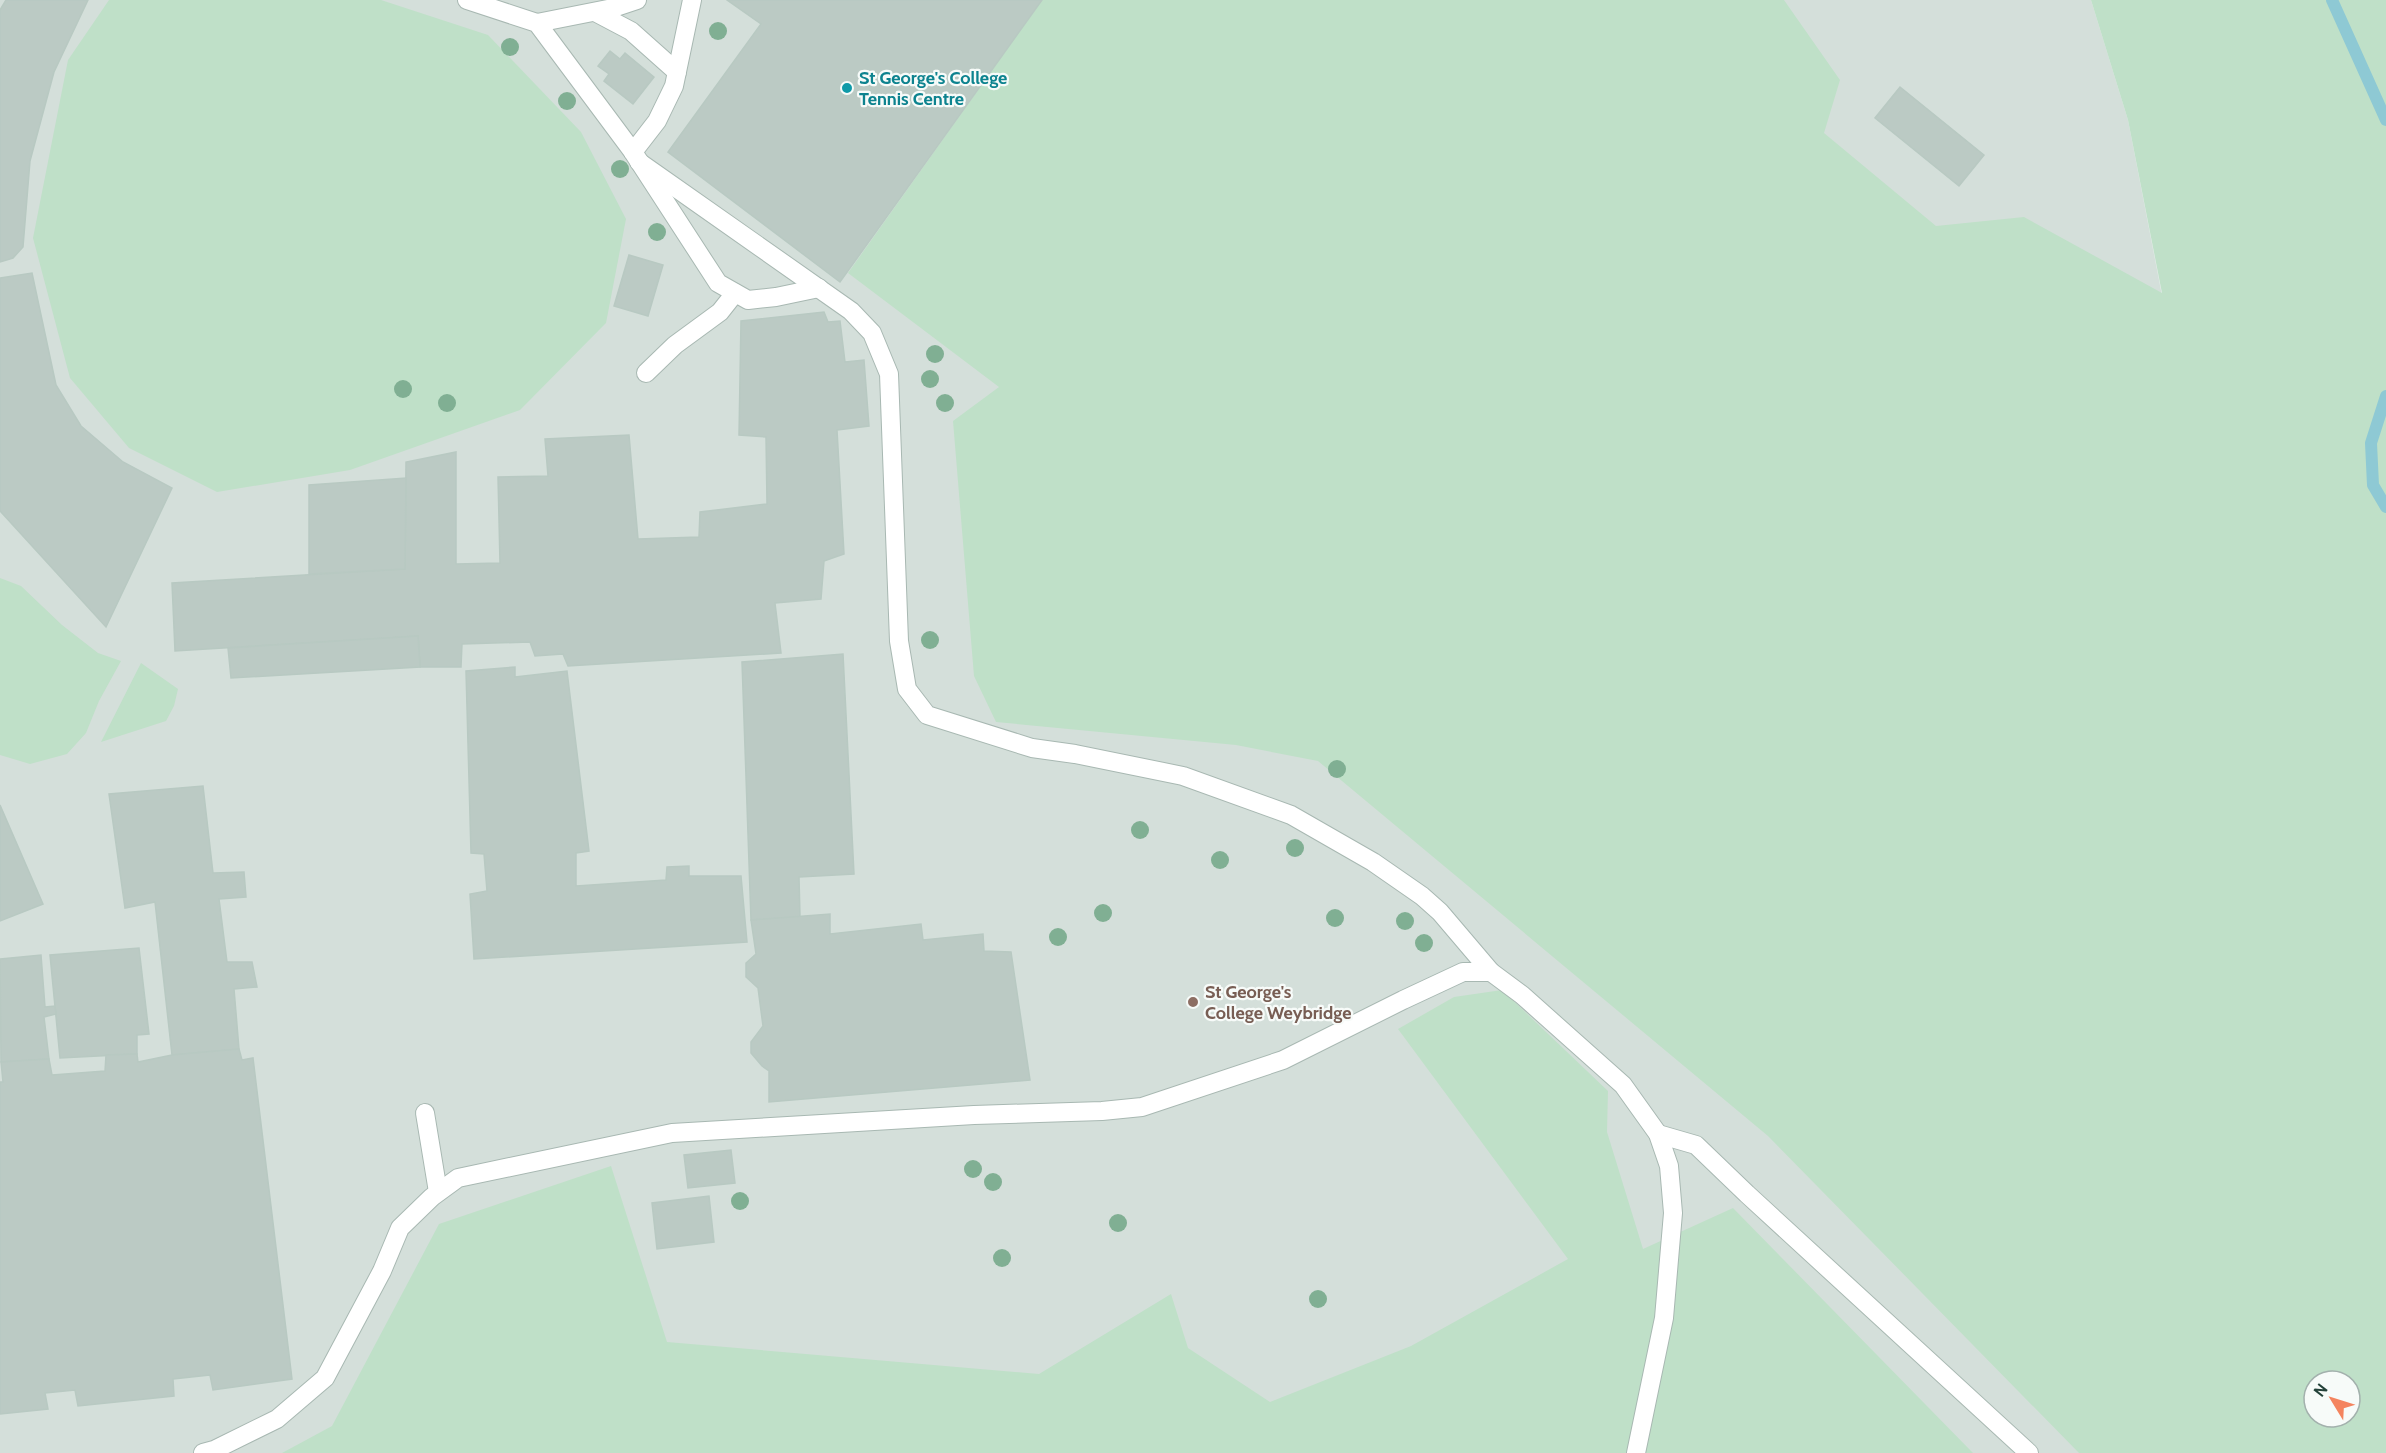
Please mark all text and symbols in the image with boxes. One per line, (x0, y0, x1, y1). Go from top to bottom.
place label: St George's College Tennis Centre (859, 67, 1007, 110)
marker: St George's College Tennis Centre (840, 81, 854, 95)
place label: St George's College Weybridge (1205, 981, 1351, 1024)
marker: St George's College Weybridge (1186, 995, 1200, 1009)
north arrow (2302, 1369, 2362, 1429)
text: N (2310, 1380, 2332, 1400)

